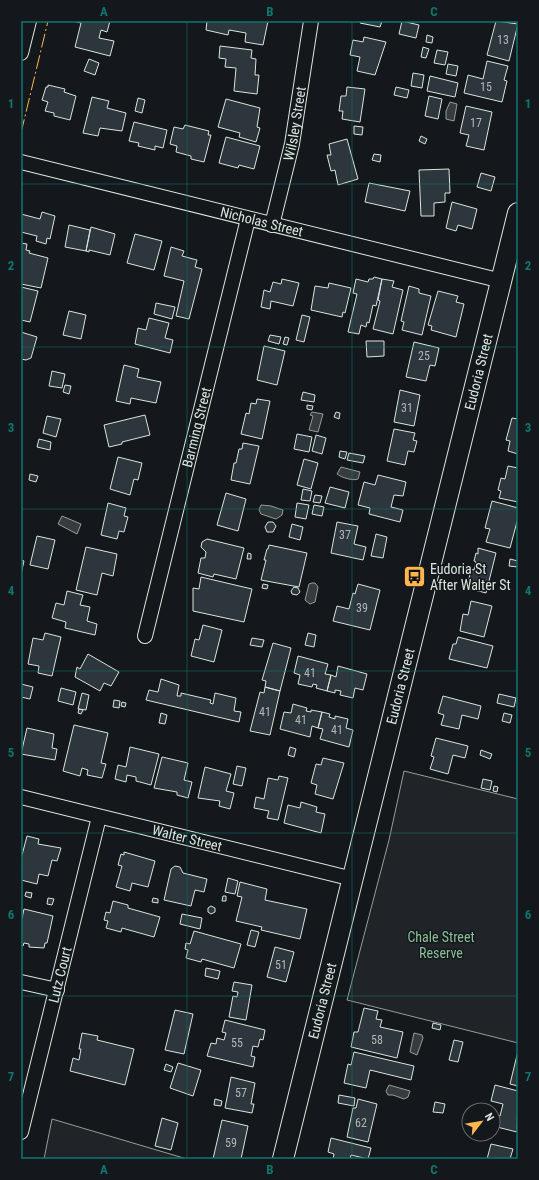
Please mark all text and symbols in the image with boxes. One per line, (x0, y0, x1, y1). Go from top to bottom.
text: A (100, 4, 108, 19)
text: B (266, 4, 274, 19)
text: C (430, 4, 438, 19)
house number: 13 (497, 33, 509, 47)
house number: 15 (480, 80, 492, 94)
street label: Wilsley Street (280, 85, 309, 162)
text: 1 (8, 96, 14, 111)
text: 1 (525, 96, 531, 111)
house number: 17 (470, 116, 482, 130)
street label: Nicholas Street (219, 204, 305, 239)
text: 2 (8, 258, 15, 273)
text: 2 (525, 258, 532, 273)
street label: Eudoria Street (461, 332, 496, 412)
house number: 25 (418, 349, 430, 363)
street label: Barming Street (179, 385, 214, 469)
house number: 31 (401, 401, 413, 415)
text: 3 (8, 420, 14, 435)
text: 3 (525, 420, 531, 435)
house number: 37 (339, 528, 351, 542)
place label: Eudoria St After Walter St (430, 561, 511, 593)
bus stop icon: Eudoria St After Walter St (402, 564, 428, 590)
text: 4 (8, 583, 15, 598)
text: 4 (525, 583, 532, 598)
house number: 39 (356, 601, 368, 615)
street label: Eudoria Street (383, 647, 418, 726)
house number: 41 (304, 666, 316, 680)
house number: 41 (259, 705, 271, 719)
house number: 41 (295, 713, 307, 727)
house number: 41 (331, 723, 343, 737)
text: 5 (8, 745, 15, 760)
text: 5 (525, 745, 532, 760)
street label: Walter Street (150, 822, 224, 854)
text: 6 (8, 907, 15, 922)
text: 6 (525, 907, 532, 922)
park label: Chale Street Reserve (407, 929, 475, 961)
street label: Lutz Court (45, 945, 75, 1004)
house number: 51 (275, 958, 287, 972)
street label: Eudoria Street (305, 961, 339, 1041)
house number: 58 (371, 1033, 383, 1047)
house number: 55 (231, 1036, 243, 1050)
text: 7 (8, 1069, 15, 1084)
text: 7 (525, 1069, 532, 1084)
house number: 57 (235, 1086, 247, 1100)
north arrow (461, 1102, 501, 1142)
text: N (482, 1111, 497, 1124)
house number: 62 (355, 1116, 367, 1130)
house number: 59 (225, 1136, 237, 1150)
text: A (100, 1162, 108, 1177)
text: B (266, 1162, 274, 1177)
text: C (430, 1162, 438, 1177)

